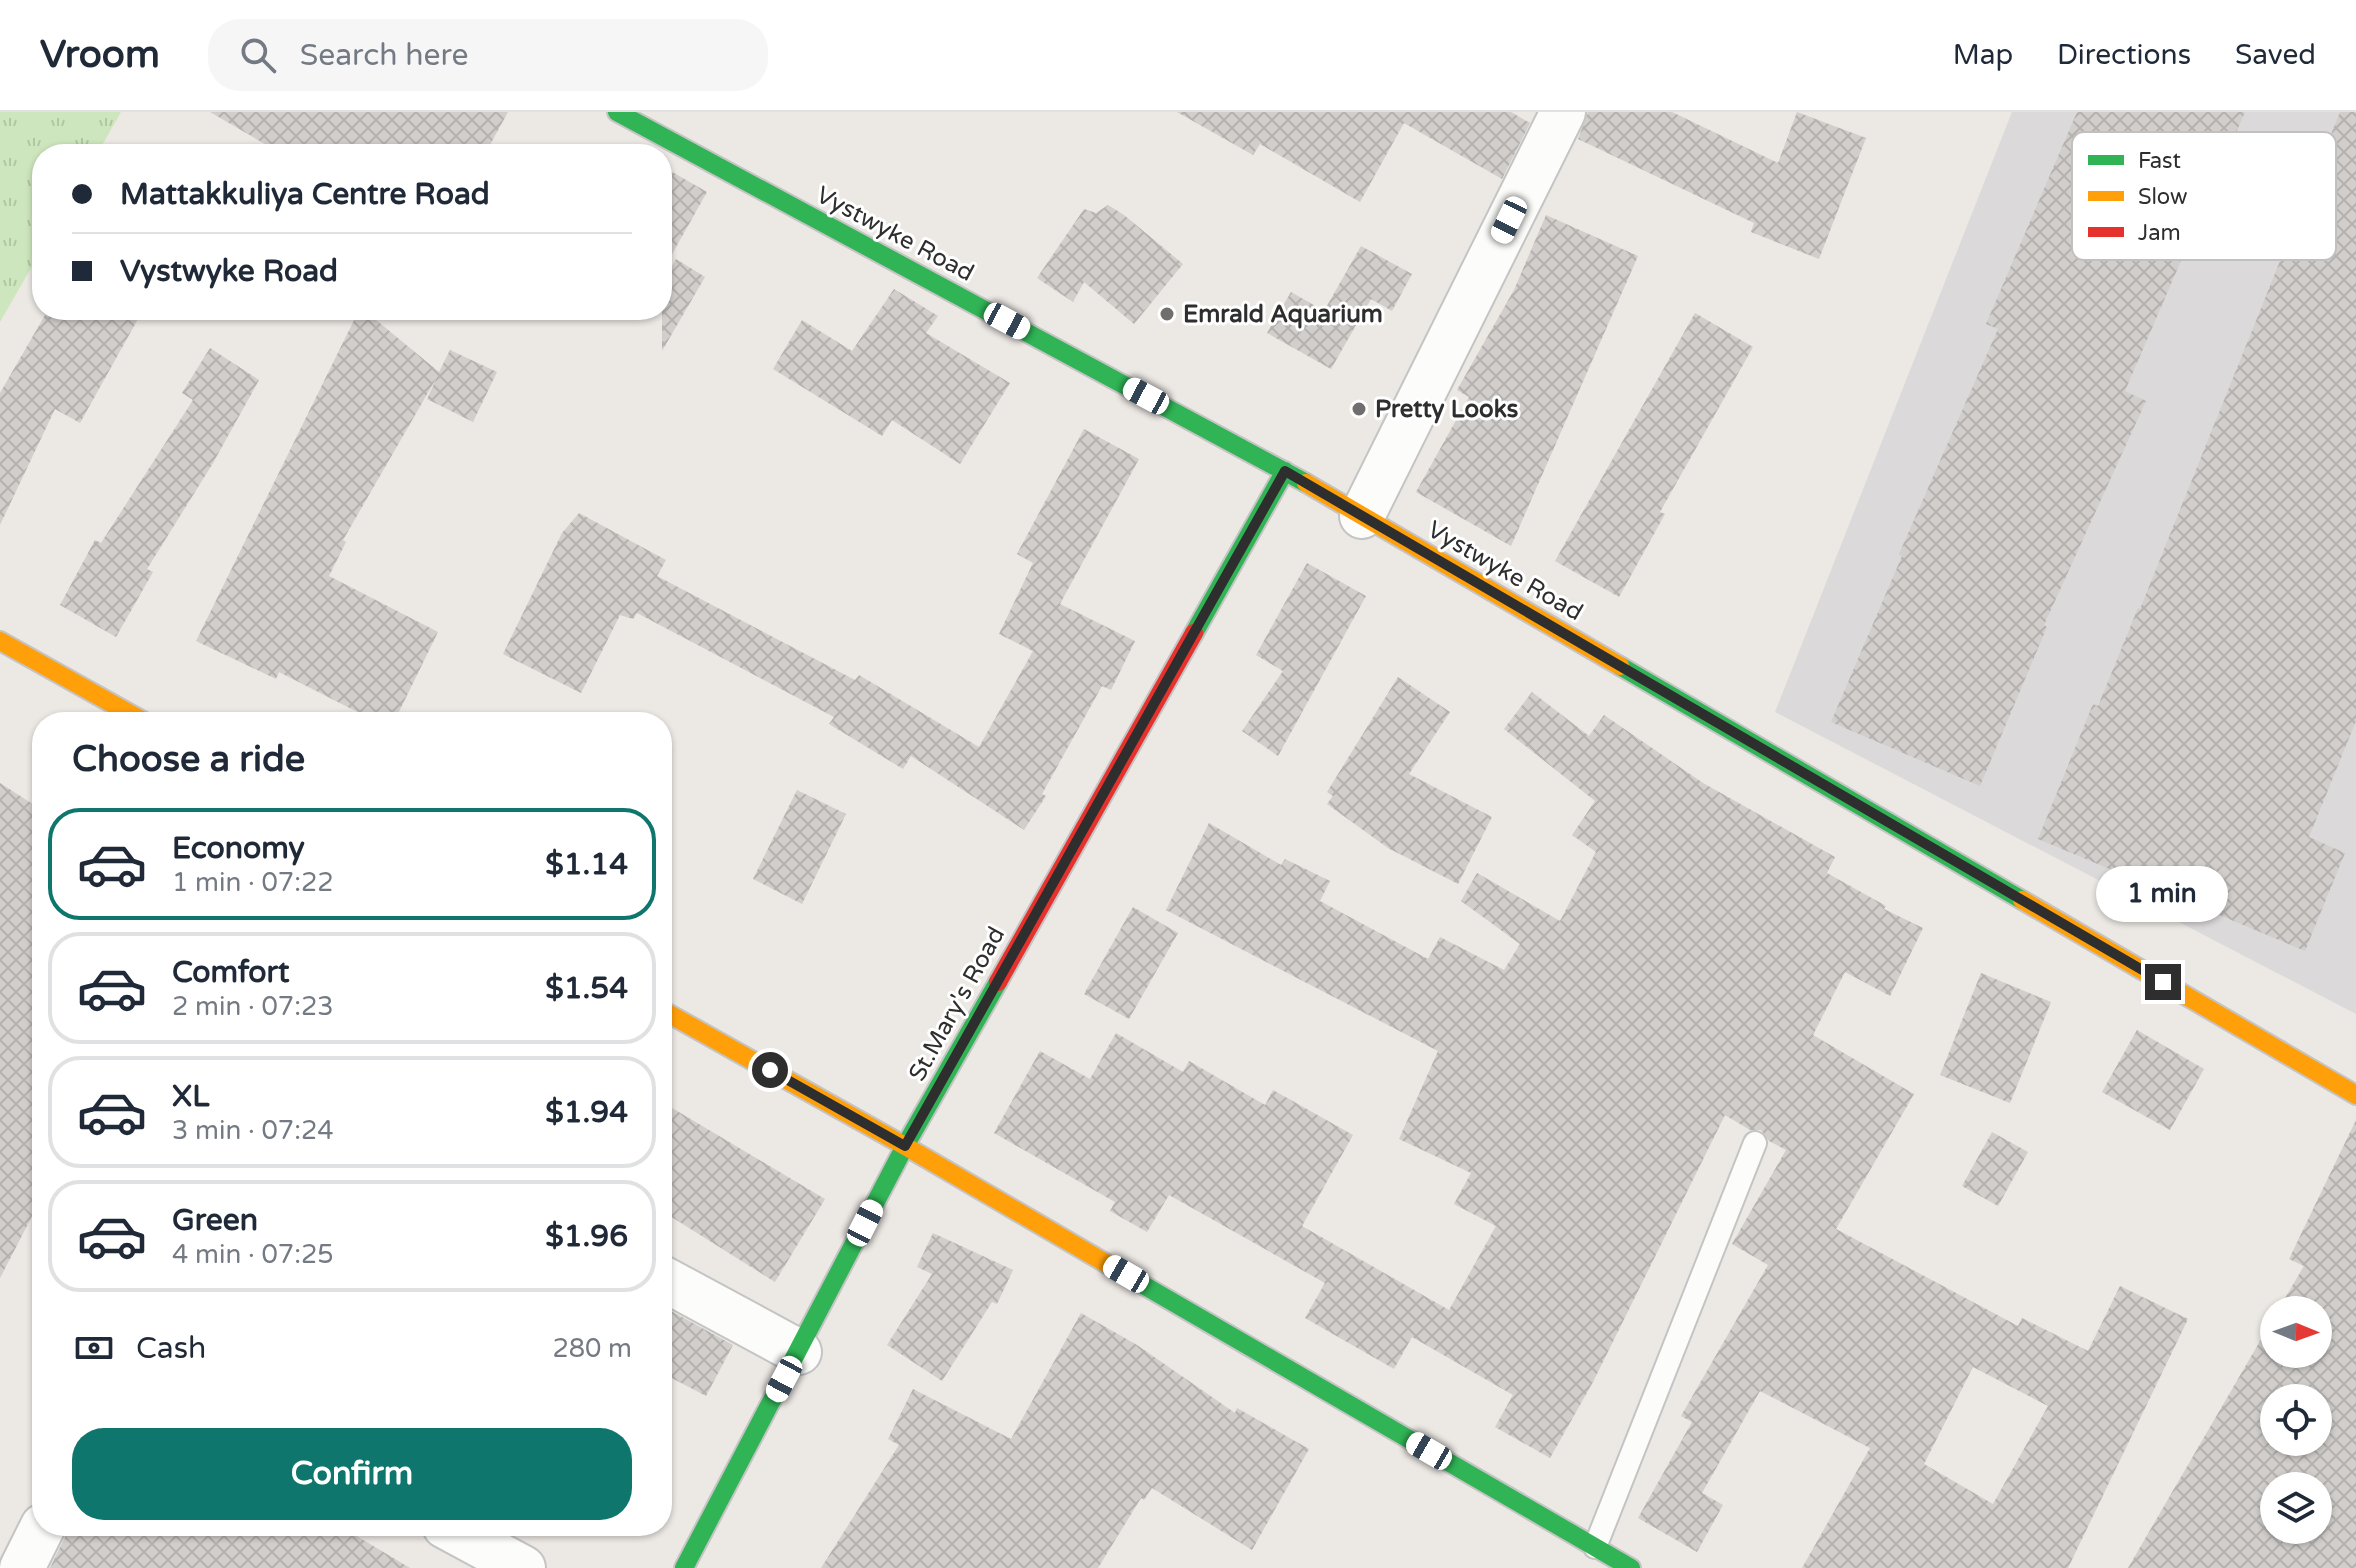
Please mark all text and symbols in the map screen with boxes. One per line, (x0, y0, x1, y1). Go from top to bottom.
search box (208, 19, 768, 91)
text: Vroom (40, 32, 160, 78)
icon: search (236, 33, 280, 77)
text: Search here (300, 37, 468, 74)
text: Map (1953, 38, 2013, 72)
text: Directions (2057, 38, 2191, 72)
text: Saved (2235, 38, 2316, 72)
legend (2072, 132, 2336, 260)
text: Fast (2138, 148, 2181, 174)
text: Mattakkuliya Centre Road (120, 176, 490, 213)
street label: Vystwyke Road (811, 180, 979, 288)
text: Slow (2138, 184, 2188, 210)
car (1488, 193, 1530, 247)
text: Jam (2138, 220, 2181, 246)
text: Vystwyke Road (120, 253, 338, 290)
car (980, 299, 1034, 343)
place label: Emrald Aquarium (1183, 300, 1383, 329)
marker: Emrald Aquarium (1158, 305, 1176, 323)
car (1119, 374, 1173, 418)
place label: Pretty Looks (1375, 395, 1518, 424)
marker: Pretty Looks (1350, 400, 1368, 418)
street label: Vystwyke Road (1422, 515, 1588, 627)
text: Choose a ride (72, 738, 305, 781)
icon: car (76, 828, 148, 900)
text: Economy (172, 830, 305, 867)
text: $1.14 (545, 846, 628, 883)
callout: 1 min (2097, 866, 2229, 922)
text: 1 min · 07:22 (172, 867, 334, 898)
text: 1 min (2127, 878, 2197, 909)
street label: St.Mary's Road (903, 922, 1011, 1086)
icon: car (76, 952, 148, 1024)
text: Comfort (172, 954, 290, 991)
route end (2145, 964, 2181, 1000)
text: $1.54 (545, 970, 628, 1007)
text: 2 min · 07:23 (172, 991, 334, 1022)
route start (752, 1052, 788, 1088)
icon: car (76, 1076, 148, 1148)
text: XL (172, 1078, 209, 1115)
text: $1.94 (545, 1094, 628, 1131)
text: 3 min · 07:24 (172, 1115, 334, 1146)
car (843, 1196, 887, 1250)
icon: car (76, 1200, 148, 1272)
text: Green (172, 1202, 258, 1239)
text: $1.96 (545, 1218, 628, 1255)
text: 4 min · 07:25 (172, 1239, 334, 1270)
car (1099, 1252, 1153, 1296)
north arrow (2260, 1296, 2332, 1368)
map controls (2260, 1296, 2332, 1544)
icon: cash (72, 1326, 116, 1370)
text: Cash (136, 1330, 206, 1367)
text: 280 m (552, 1333, 632, 1364)
car (762, 1352, 806, 1406)
button: locate (2260, 1384, 2332, 1456)
button: Confirm (72, 1428, 632, 1520)
car (1402, 1429, 1456, 1473)
button: layers (2260, 1472, 2332, 1544)

